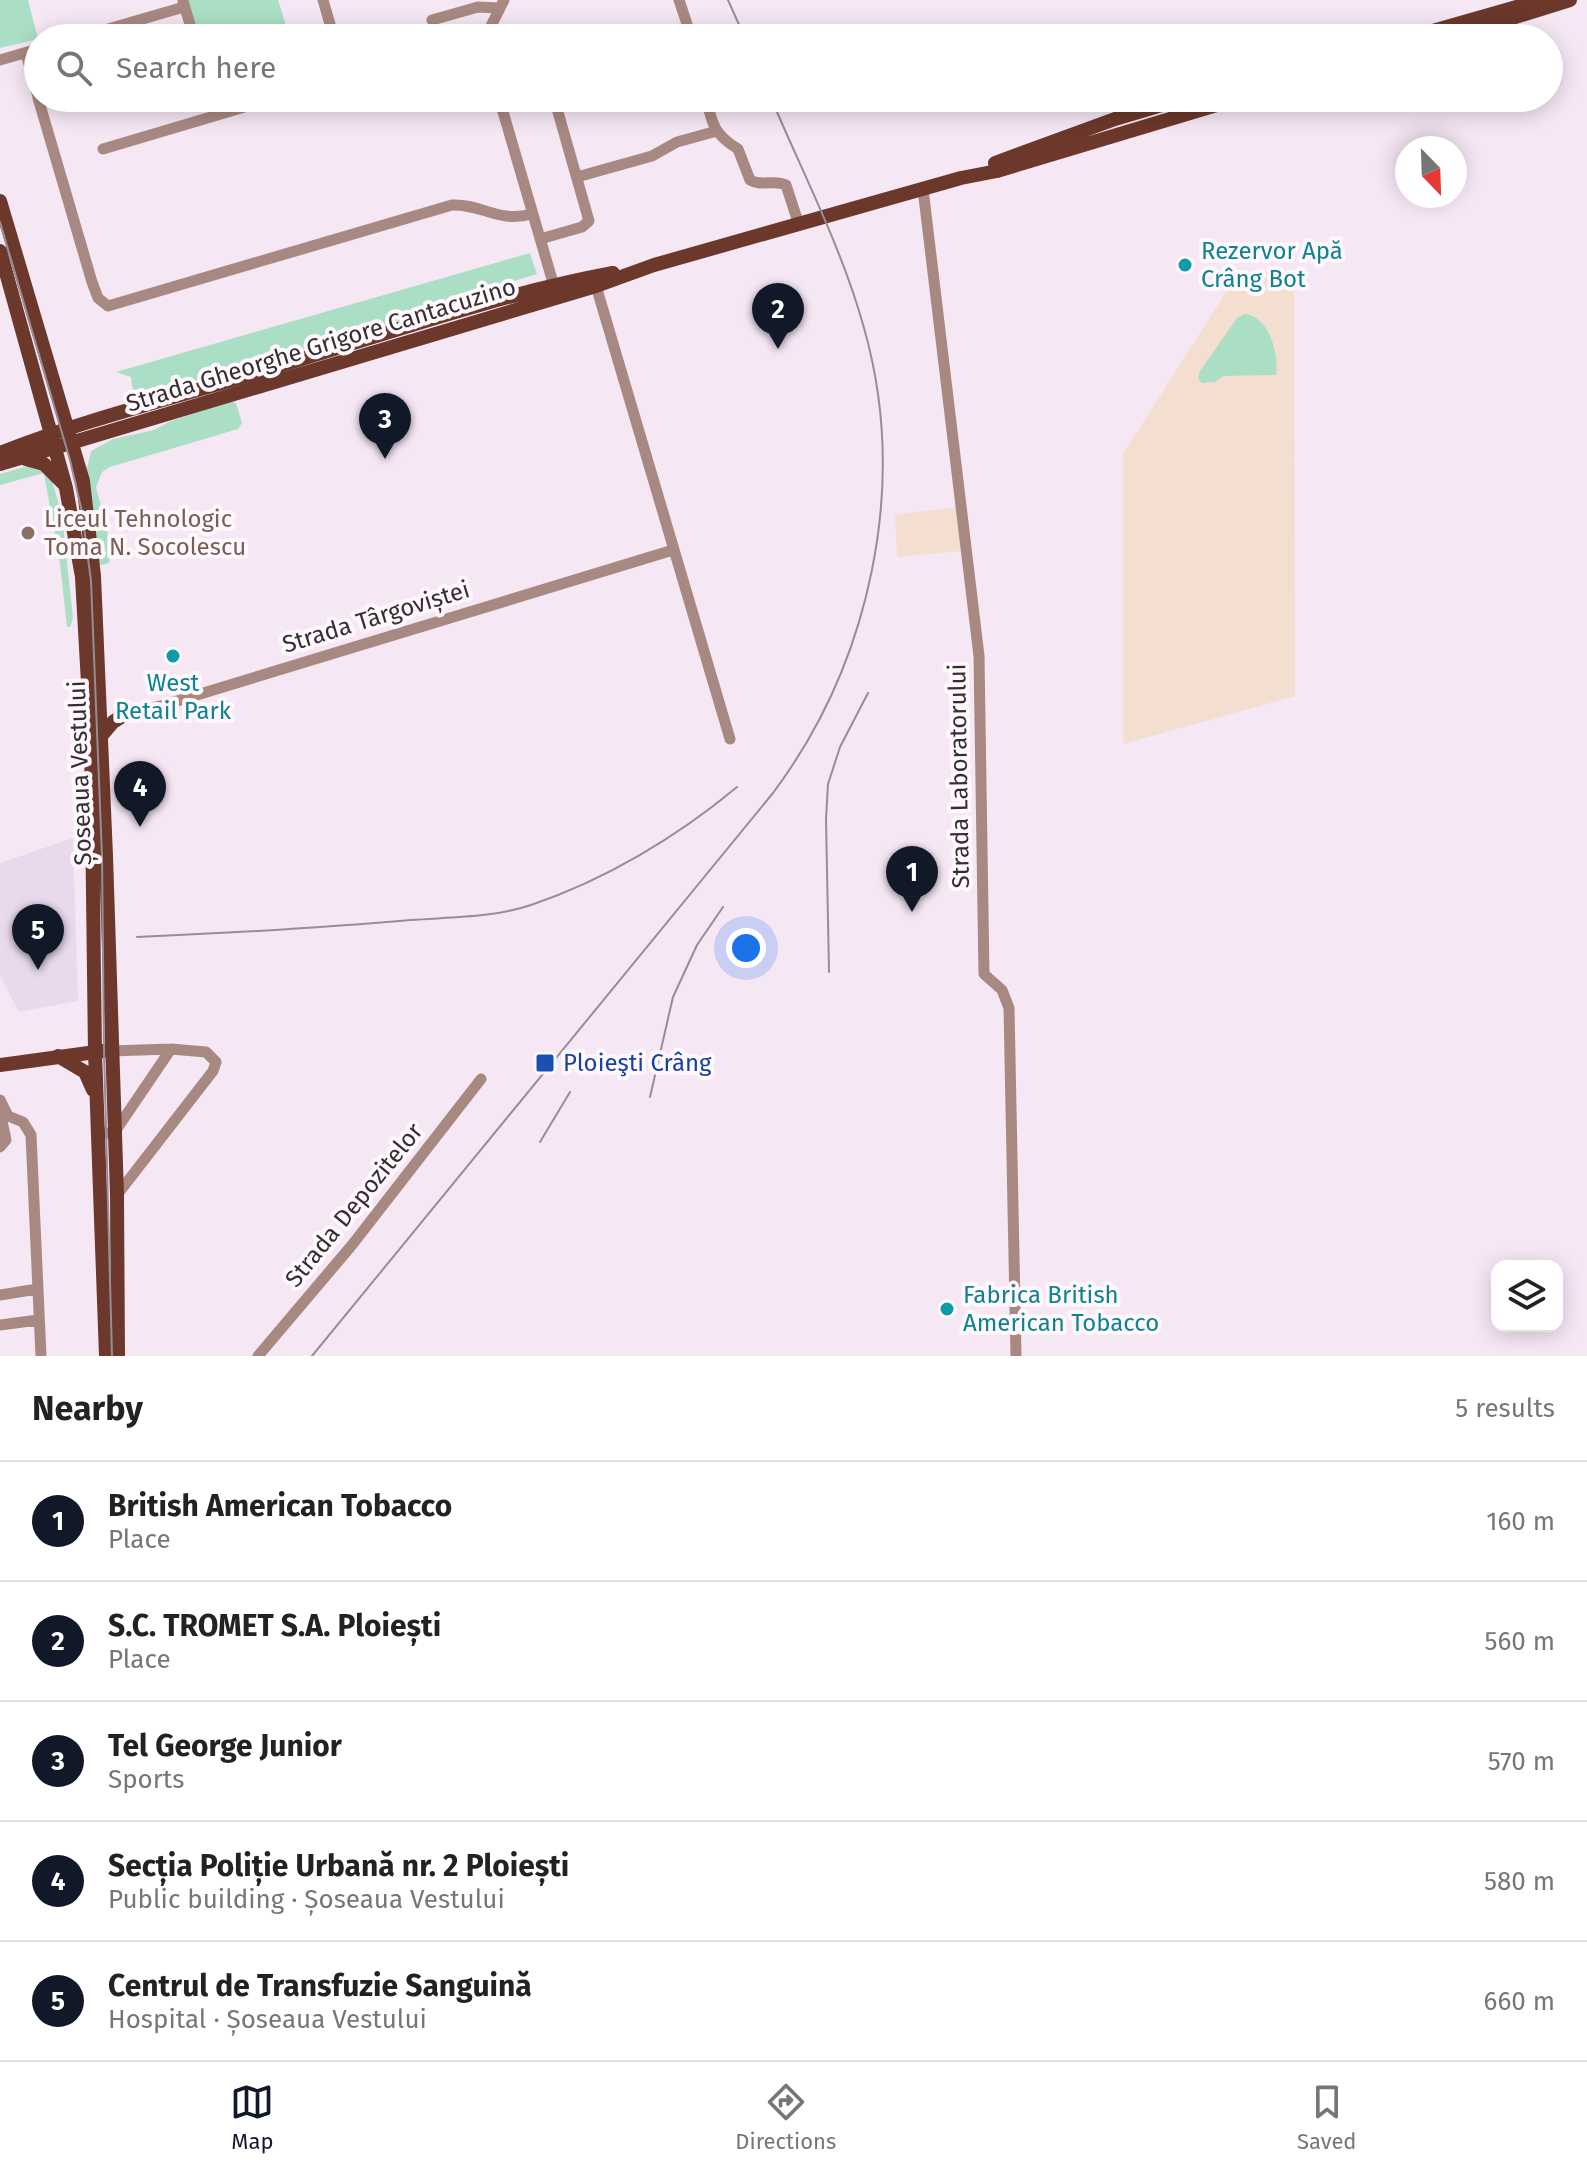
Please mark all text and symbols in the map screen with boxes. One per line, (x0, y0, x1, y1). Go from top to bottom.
search box (24, 24, 1563, 112)
icon: search (52, 46, 96, 90)
text: Search here (116, 50, 276, 86)
north arrow (1395, 136, 1467, 208)
place label: Rezervor Apă Crâng Bot (1201, 237, 1343, 293)
marker: Rezervor Apă Crâng Bot (1176, 256, 1194, 274)
street label: Strada Gheorghe Grigore Cantacuzino (123, 272, 519, 418)
pin: 2 (752, 283, 804, 349)
pin: 3 (359, 393, 411, 459)
place label: Liceul Tehnologic Toma N. Socolescu (44, 505, 246, 561)
marker: Liceul Tehnologic Toma N. Socolescu (19, 524, 37, 542)
street label: Strada Târgoviștei (279, 575, 473, 660)
marker: West Retail Park (164, 647, 182, 665)
street label: Strada Laboratorului (943, 663, 975, 889)
place label: West Retail Park (115, 669, 232, 725)
street label: Șoseaua Vestului (63, 680, 98, 866)
pin: 4 (114, 761, 166, 827)
pin: 1 (886, 846, 938, 912)
pin: 5 (12, 904, 64, 970)
your location (726, 928, 766, 968)
place label: Ploieşti Crâng (563, 1049, 712, 1077)
marker: Ploieşti Crâng (534, 1052, 556, 1074)
street label: Strada Depozitelor (279, 1117, 429, 1292)
map controls (1491, 1260, 1563, 1332)
button: layers (1491, 1260, 1563, 1332)
place label: Fabrica British American Tobacco (963, 1281, 1159, 1337)
marker: Fabrica British American Tobacco (938, 1300, 956, 1318)
text: Nearby (32, 1388, 143, 1429)
text: 5 results (1455, 1393, 1555, 1424)
text: British American Tobacco (108, 1488, 452, 1524)
text: 1 (52, 1506, 64, 1537)
text: 160 m (1486, 1506, 1555, 1537)
text: Place (108, 1524, 171, 1555)
text: S.C. TROMET S.A. Ploiești (108, 1608, 441, 1644)
text: 2 (51, 1626, 65, 1657)
text: 560 m (1484, 1626, 1555, 1657)
text: Place (108, 1644, 171, 1675)
text: Tel George Junior (108, 1728, 342, 1764)
text: 3 (51, 1746, 65, 1777)
text: 570 m (1488, 1746, 1555, 1777)
text: Sports (108, 1764, 184, 1795)
text: Secția Poliție Urbană nr. 2 Ploiești (108, 1848, 569, 1884)
text: 4 (51, 1866, 65, 1897)
text: 580 m (1484, 1866, 1555, 1897)
text: Public building · Șoseaua Vestului (108, 1884, 505, 1915)
text: Centrul de Transfuzie Sanguină (108, 1968, 532, 2004)
text: 5 (51, 1986, 65, 2017)
text: 660 m (1484, 1986, 1555, 2017)
text: Hospital · Șoseaua Vestului (108, 2004, 427, 2035)
tab: Map (230, 2080, 274, 2155)
tab: Directions (735, 2080, 836, 2155)
tab: Saved (1297, 2080, 1357, 2155)

